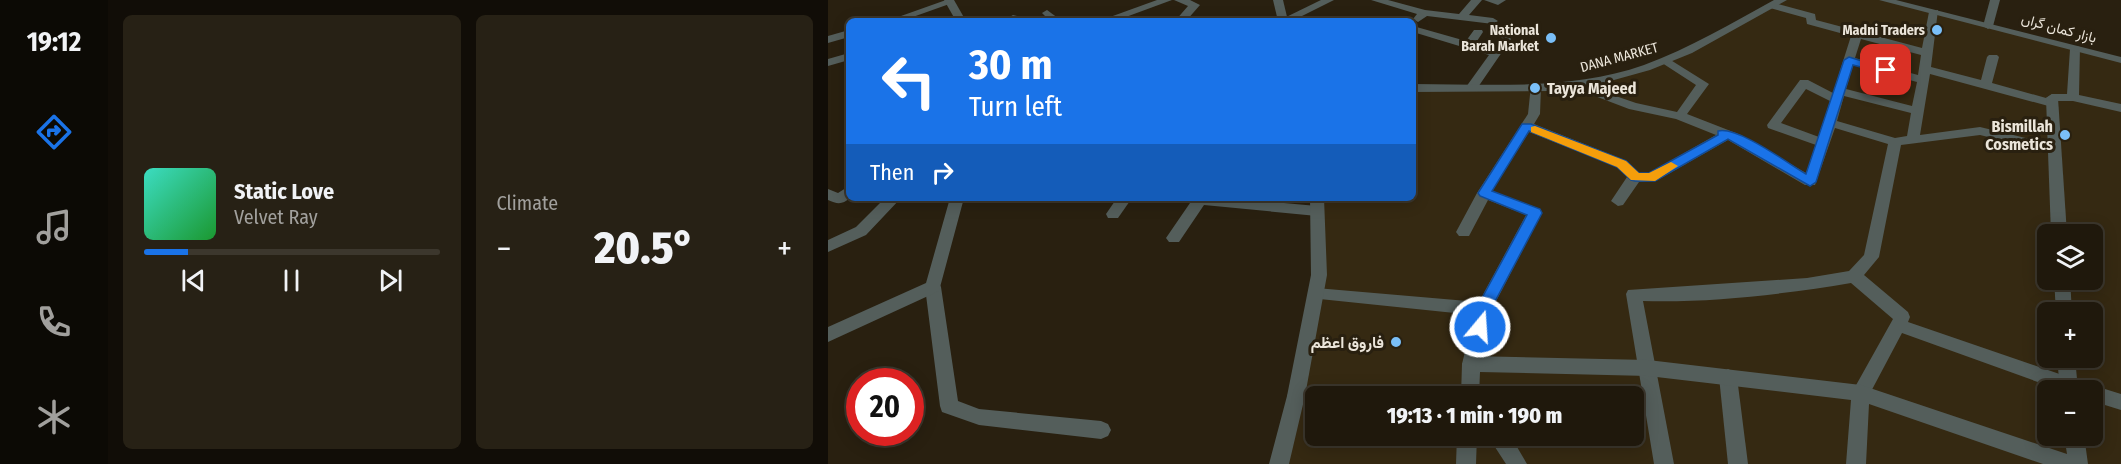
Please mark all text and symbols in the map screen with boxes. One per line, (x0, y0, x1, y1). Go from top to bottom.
street label: بازار کمان گراں (2019, 10, 2098, 47)
place label: National Barah Market (1461, 22, 1540, 55)
place label: Madni Traders (1842, 22, 1925, 39)
marker: Madni Traders (1930, 23, 1944, 37)
text: 19:12 (27, 26, 81, 58)
marker: National Barah Market (1544, 31, 1558, 45)
street label: DANA MARKET (1578, 39, 1660, 76)
text: 30 m (969, 40, 1053, 90)
icon: left (870, 42, 948, 120)
pin (1860, 44, 1911, 95)
icon: arrive (1869, 53, 1902, 86)
place label: Tayya Majeed (1547, 79, 1636, 98)
marker: Tayya Majeed (1528, 81, 1542, 95)
text: Turn left (969, 91, 1062, 123)
icon: directions (33, 111, 75, 153)
place label: Bismillah Cosmetics (1985, 117, 2053, 154)
marker: Bismillah Cosmetics (2058, 128, 2072, 142)
icon: right (926, 156, 959, 189)
text: Then (870, 159, 914, 186)
text: Static Love (234, 178, 334, 205)
text: Climate (497, 191, 558, 215)
text: Velvet Ray (234, 205, 318, 229)
icon: music (33, 206, 75, 248)
text: 20.5° (594, 221, 694, 275)
map controls (2037, 224, 2103, 446)
button: layers (2037, 224, 2103, 290)
text: − (497, 229, 511, 269)
text: + (777, 229, 792, 269)
icon: previous (177, 264, 210, 297)
icon: pause (275, 264, 308, 297)
icon: next (374, 264, 407, 297)
position arrow (1448, 295, 1512, 359)
icon: phone (33, 301, 75, 343)
button: + (2037, 302, 2103, 368)
place label: فاروق اعظم (1311, 333, 1384, 353)
marker: فاروق اعظم (1389, 335, 1403, 349)
speed limit sign: 20 (846, 368, 924, 446)
button: − (2037, 380, 2103, 446)
icon: climate (33, 396, 75, 438)
text: 19:13 · 1 min · 190 m (1387, 402, 1562, 429)

